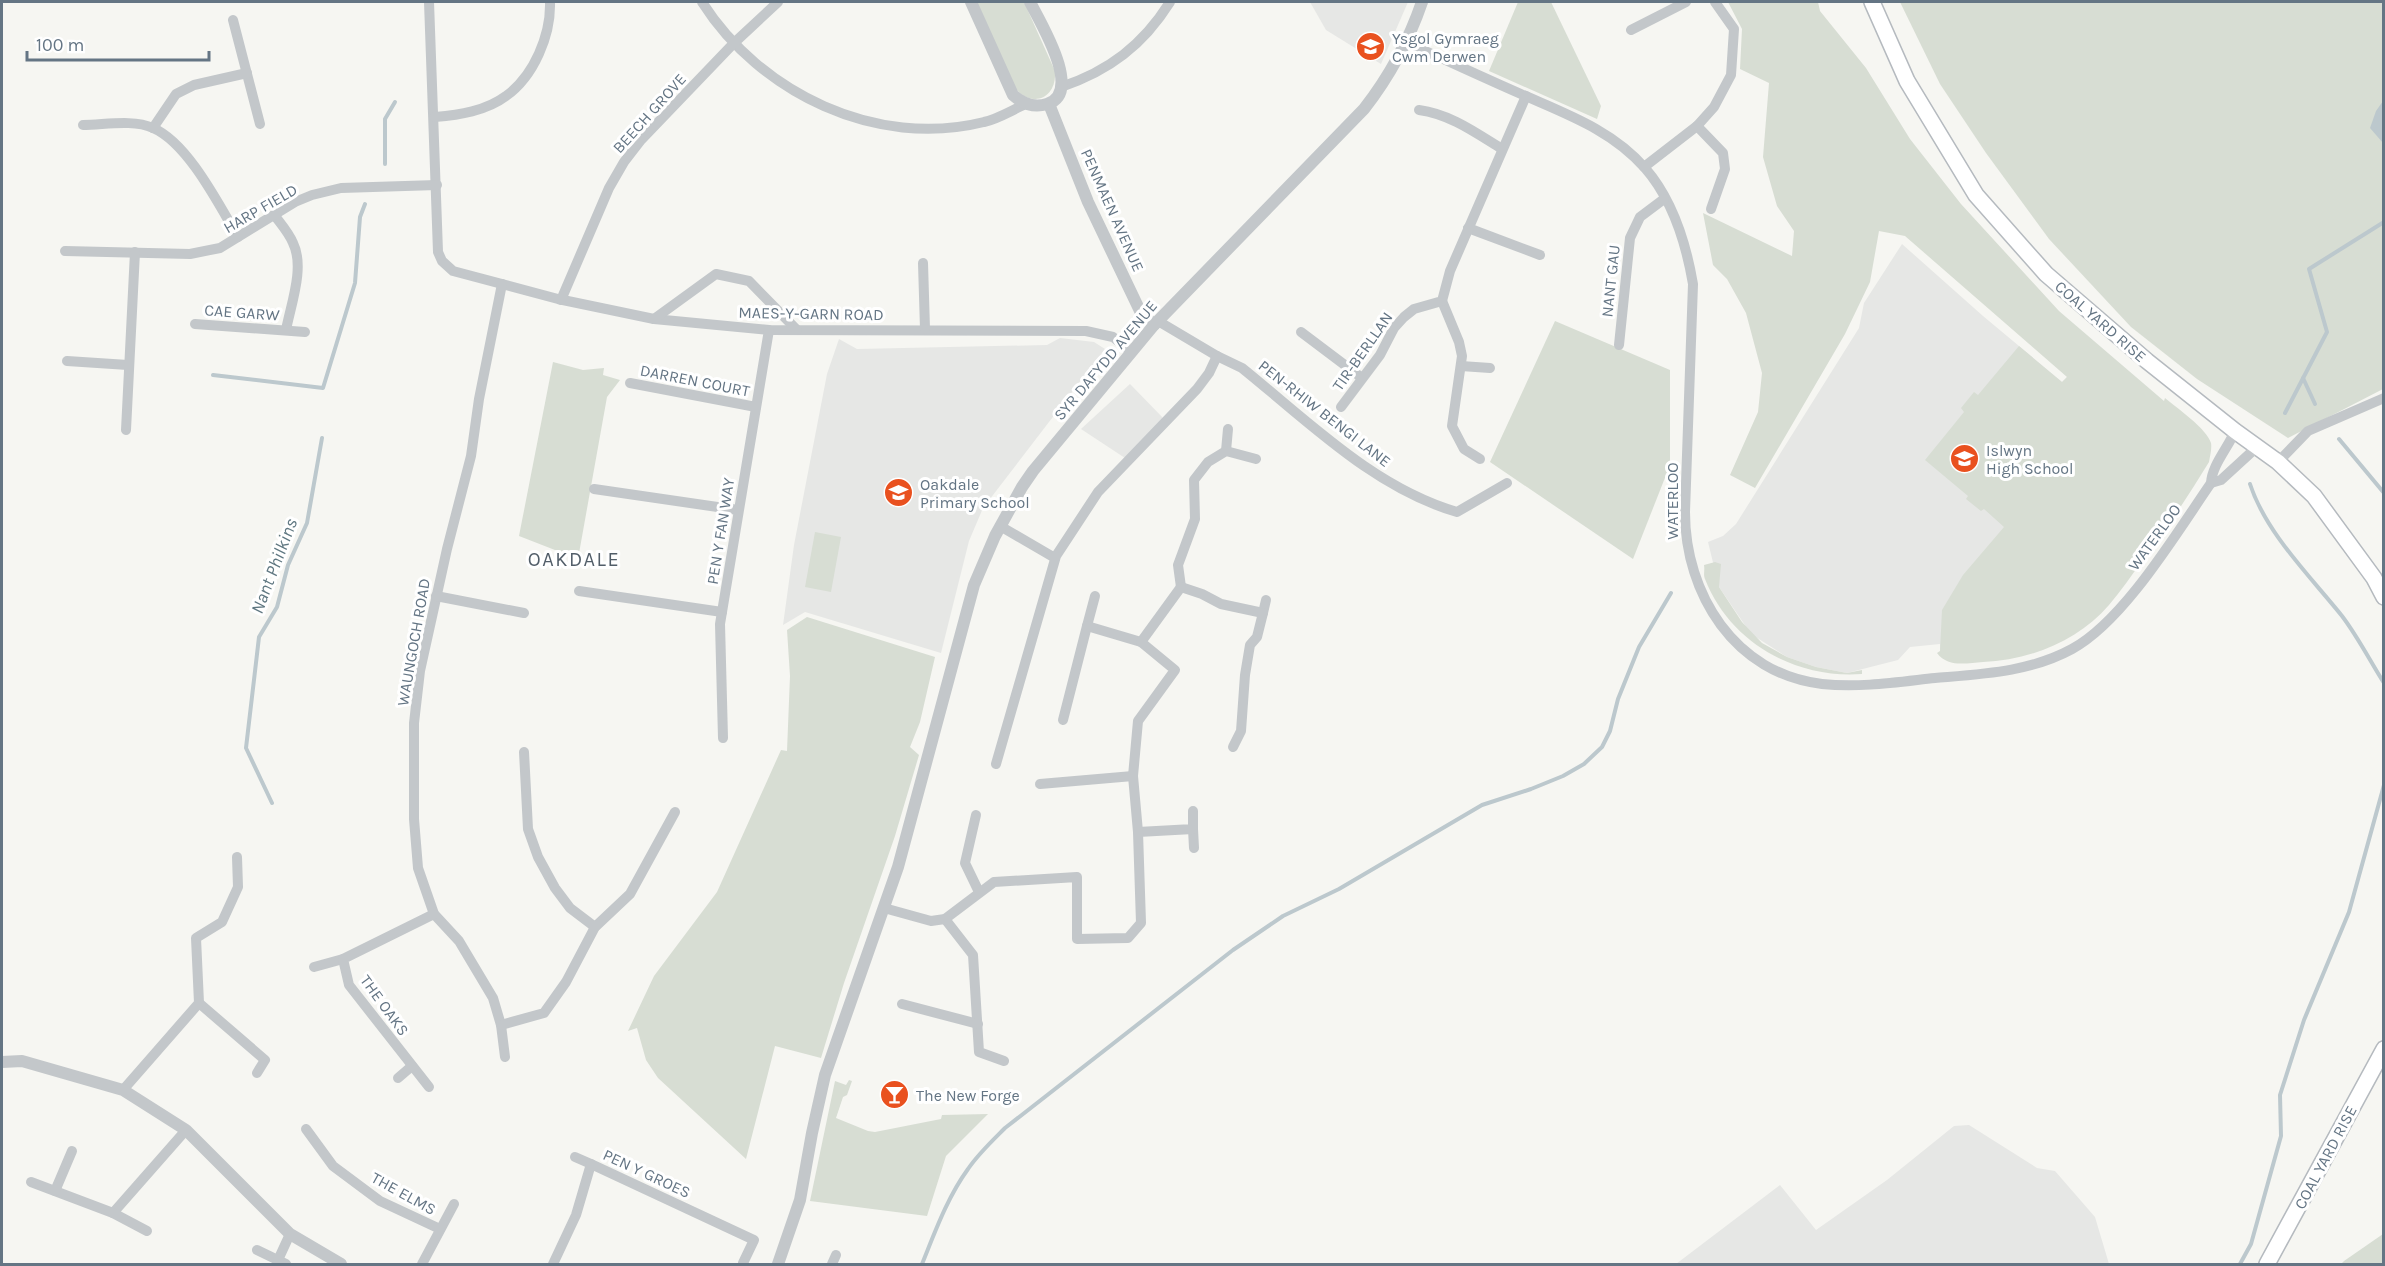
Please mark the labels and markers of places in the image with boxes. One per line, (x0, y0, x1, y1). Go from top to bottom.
place label: Ysgol Gymraeg Cwm Derwen (1392, 29, 1499, 66)
school or university icon: Ysgol Gymraeg Cwm Derwen (1355, 31, 1387, 63)
place label: Islwyn High School (1986, 441, 2074, 478)
school or university icon: Islwyn High School (1949, 443, 1981, 475)
place label: Oakdale Primary School (920, 475, 1030, 512)
school or university icon: Oakdale Primary School (883, 477, 915, 509)
bar icon: The New Forge (879, 1079, 911, 1111)
place label: The New Forge (916, 1086, 1020, 1105)

